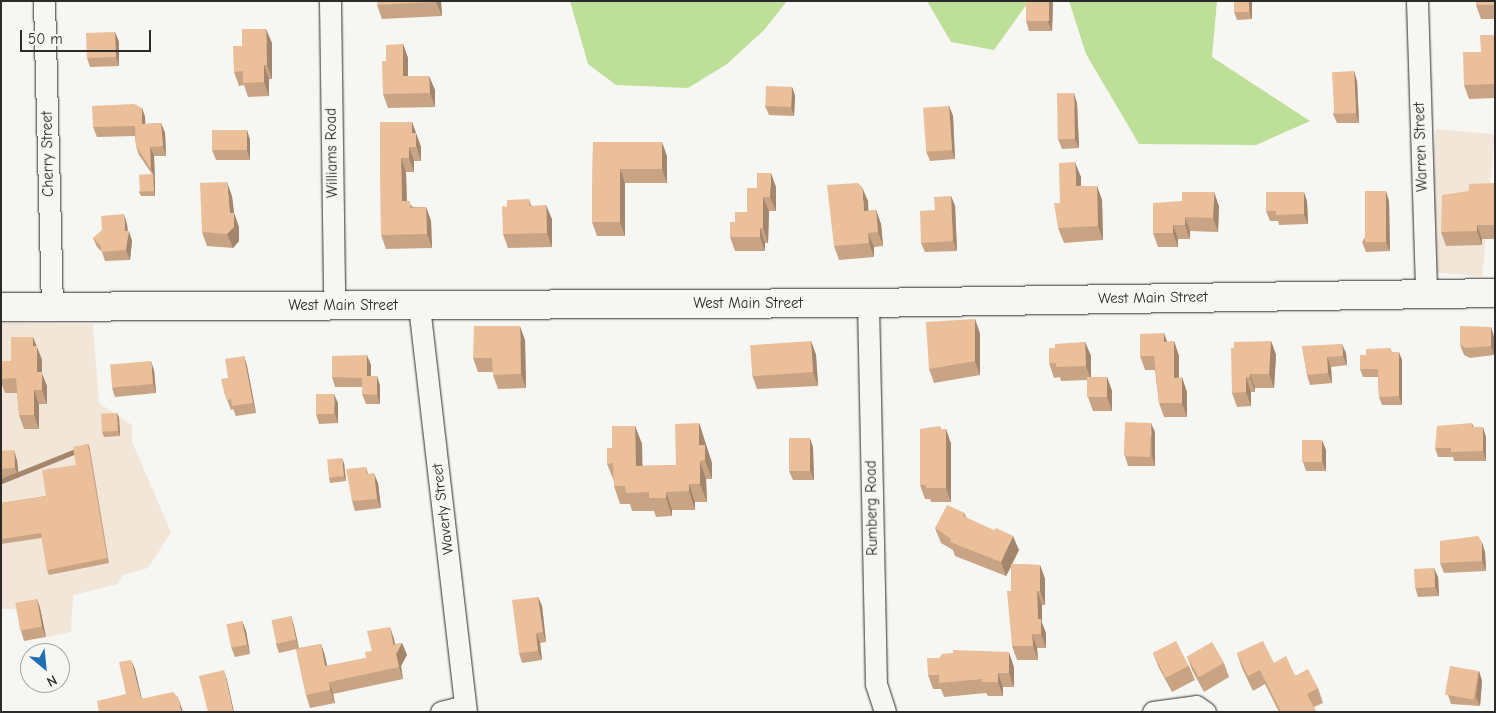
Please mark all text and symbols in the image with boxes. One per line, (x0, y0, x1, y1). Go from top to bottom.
scale bar (22, 20, 154, 52)
text: 50 m (28, 30, 63, 48)
street label: Warren Street (1410, 102, 1432, 192)
street label: Williams Road (322, 108, 342, 198)
street label: Cherry Street (38, 111, 58, 197)
street label: West Main Street (1098, 288, 1208, 308)
street label: West Main Street (693, 295, 803, 313)
street label: West Main Street (288, 297, 398, 315)
street label: Rumberg Road (862, 460, 882, 556)
street label: Waverly Street (428, 462, 458, 556)
north arrow (20, 643, 70, 693)
text: N (44, 671, 60, 690)

